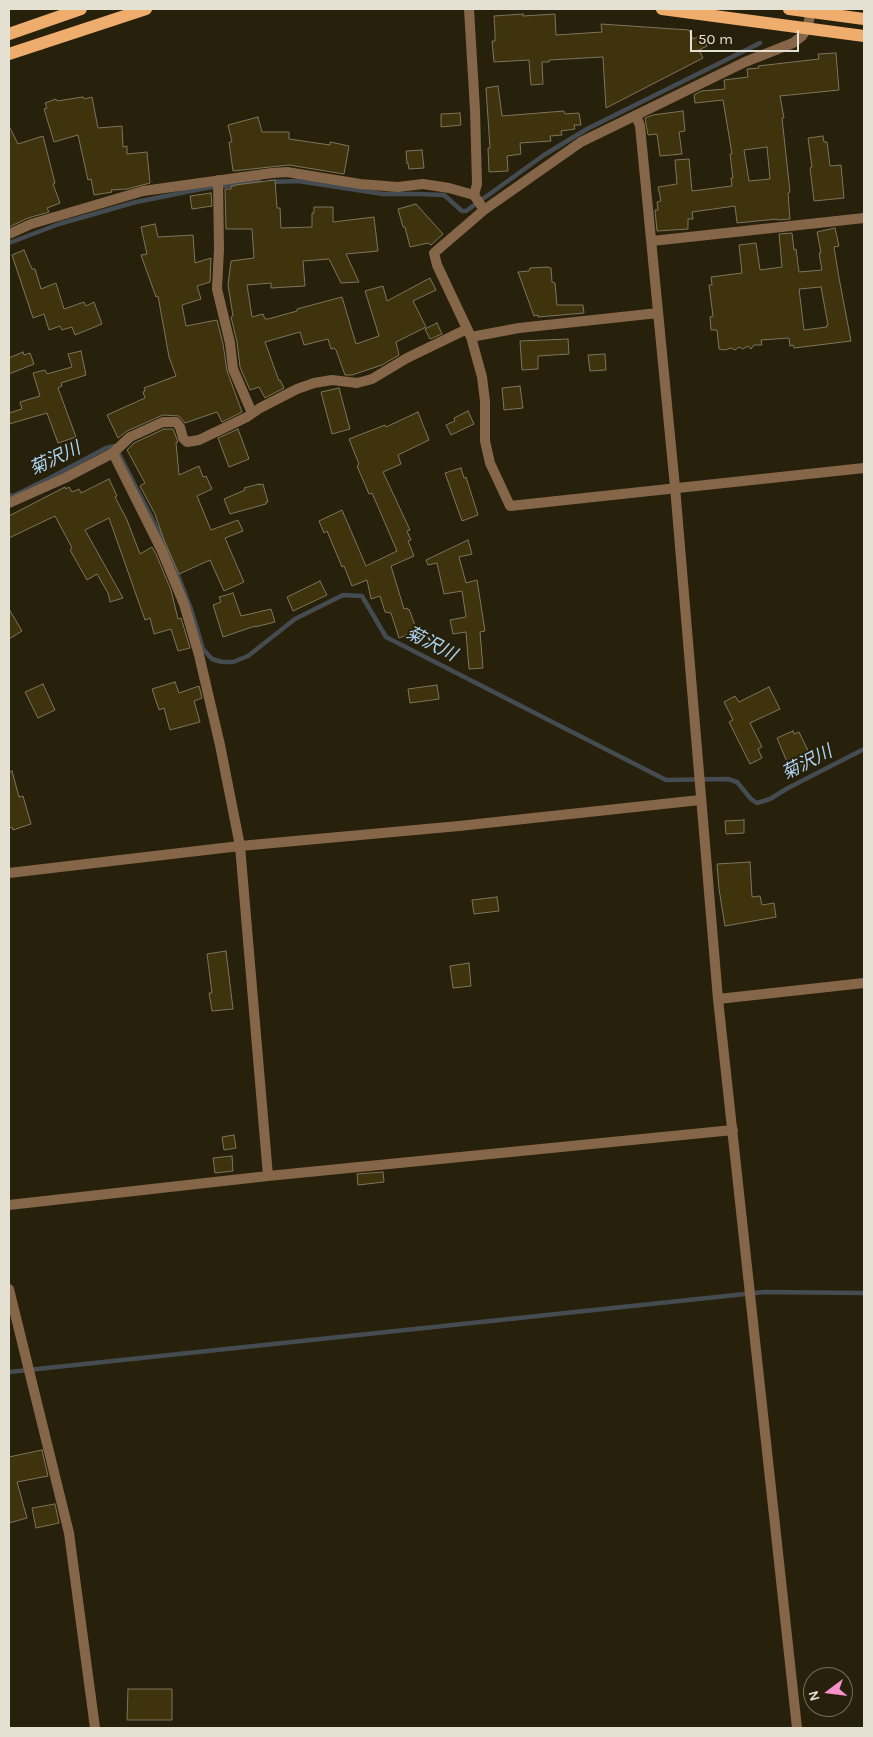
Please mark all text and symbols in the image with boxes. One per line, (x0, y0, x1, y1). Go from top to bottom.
scale bar (693, 20, 802, 52)
text: 50 m (698, 30, 733, 48)
water label: 菊沢川 (26, 438, 84, 480)
water label: 菊沢川 (402, 622, 460, 666)
water label: 菊沢川 (778, 741, 836, 785)
north arrow (803, 1667, 853, 1717)
text: N (804, 1689, 824, 1703)

